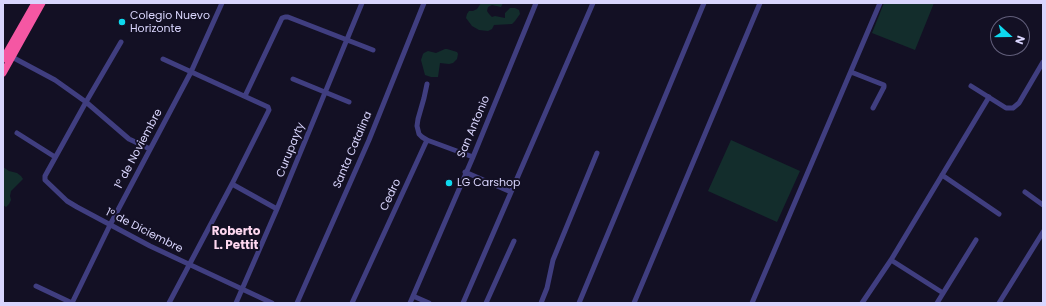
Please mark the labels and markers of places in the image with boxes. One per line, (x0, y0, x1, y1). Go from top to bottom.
place label: Colegio Nuevo Horizonte (130, 9, 210, 35)
marker: Colegio Nuevo Horizonte (117, 17, 127, 27)
place label: LG Carshop (457, 176, 521, 190)
marker: LG Carshop (444, 178, 454, 188)

